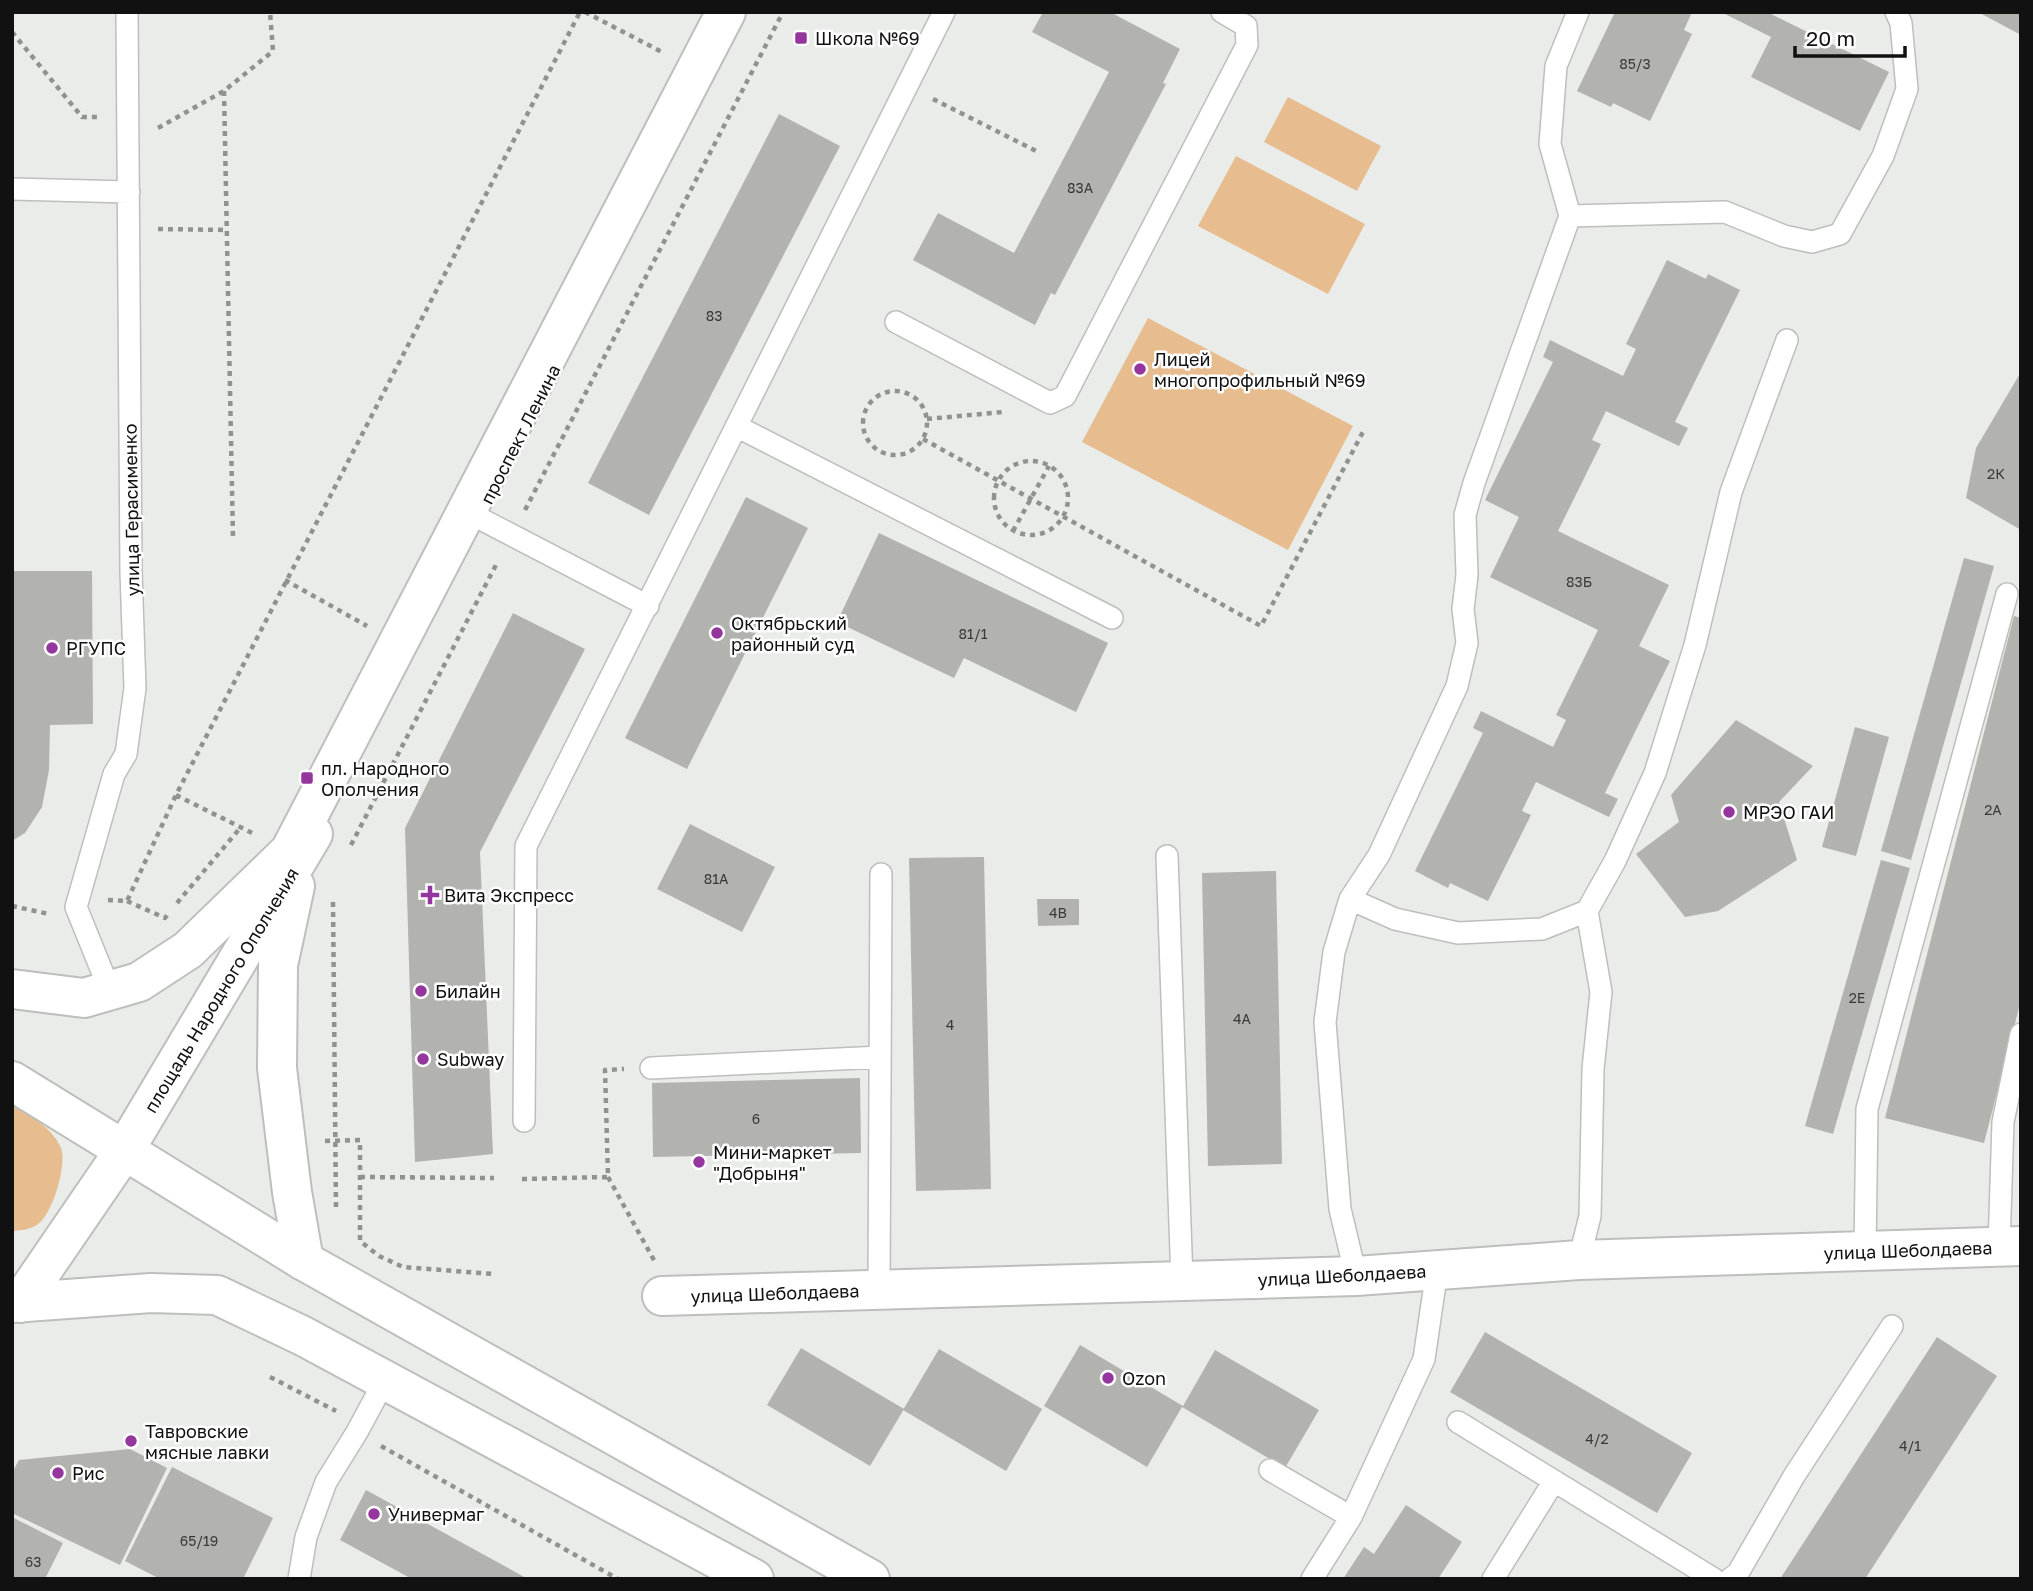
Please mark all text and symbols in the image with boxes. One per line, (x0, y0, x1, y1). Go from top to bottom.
scale bar (1795, 14, 1905, 58)
text: 20 m (1806, 25, 1855, 51)
place label: Школа №69 (815, 27, 920, 49)
marker: Школа №69 (793, 30, 809, 46)
house number: 85/3 (1619, 55, 1651, 72)
house number: 83А (1067, 179, 1094, 196)
house number: 83 (706, 307, 722, 324)
place label: Лицей многопрофильный №69 (1154, 348, 1366, 391)
street label: проспект Ленина (475, 360, 565, 508)
marker: Лицей многопрофильный №69 (1132, 361, 1148, 377)
street label: улица Герасименко (118, 423, 144, 597)
house number: 2К (1987, 465, 2005, 482)
house number: 83Б (1566, 573, 1592, 590)
place label: Октябрьский районный суд (731, 612, 855, 655)
marker: Октябрьский районный суд (709, 625, 725, 641)
house number: 81/1 (959, 625, 988, 642)
place label: РГУПС (66, 637, 126, 659)
marker: РГУПС (44, 640, 60, 656)
place label: пл. Народного Ополчения (321, 757, 449, 800)
marker: пл. Народного Ополчения (299, 770, 315, 786)
place label: МРЭО ГАИ (1743, 801, 1834, 823)
house number: 2А (1984, 801, 2002, 818)
marker: МРЭО ГАИ (1721, 804, 1737, 820)
street label: площадь Народного Ополчения (139, 863, 303, 1117)
house number: 81А (704, 870, 729, 887)
place label: Вита Экспресс (444, 884, 574, 906)
marker: Вита Экспресс (422, 887, 438, 903)
house number: 4В (1049, 904, 1067, 921)
place label: Билайн (435, 980, 501, 1002)
marker: Билайн (413, 983, 429, 999)
house number: 2Е (1849, 989, 1865, 1006)
house number: 4А (1233, 1010, 1252, 1027)
house number: 4 (946, 1016, 954, 1033)
place label: Subway (437, 1048, 504, 1070)
marker: Subway (415, 1051, 431, 1067)
house number: 6 (752, 1110, 760, 1127)
place label: Мини-маркет "Добрыня" (713, 1141, 832, 1184)
marker: Мини-маркет "Добрыня" (691, 1154, 707, 1170)
street label: улица Шеболдаева (1823, 1236, 1993, 1264)
street label: улица Шеболдаева (1257, 1260, 1427, 1290)
street label: улица Шеболдаева (690, 1279, 860, 1307)
place label: Ozon (1122, 1367, 1166, 1389)
marker: Ozon (1100, 1370, 1116, 1386)
place label: Тавровские мясные лавки (145, 1420, 269, 1463)
house number: 4/2 (1585, 1430, 1609, 1447)
marker: Тавровские мясные лавки (123, 1433, 139, 1449)
house number: 4/1 (1899, 1437, 1921, 1454)
place label: Рис (72, 1462, 105, 1484)
marker: Рис (50, 1465, 66, 1481)
place label: Универмаг (388, 1503, 484, 1525)
marker: Универмаг (366, 1506, 382, 1522)
house number: 65/19 (180, 1532, 218, 1549)
house number: 63 (25, 1553, 41, 1570)

